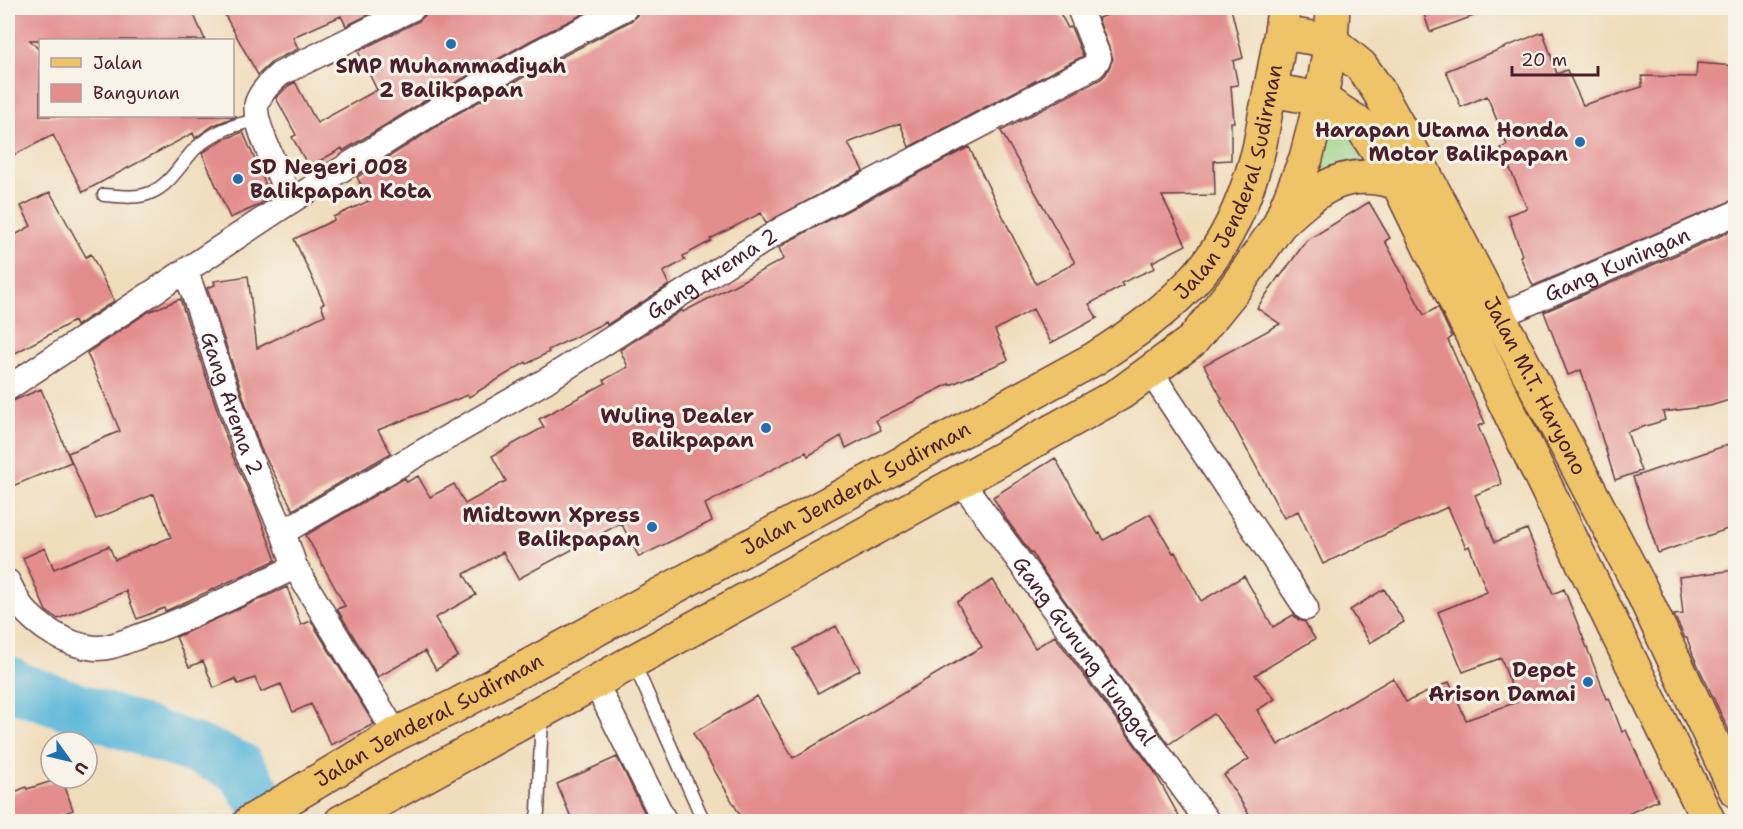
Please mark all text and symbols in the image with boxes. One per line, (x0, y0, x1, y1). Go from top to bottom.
marker: SMP Muhammadiyah 2 Balikpapan (444, 37, 458, 51)
legend (39, 39, 234, 117)
scale bar (1512, 39, 1598, 77)
text: 20 m (1521, 48, 1567, 72)
text: Jalan (93, 51, 142, 75)
place label: SMP Muhammadiyah 2 Balikpapan (336, 52, 566, 104)
street label: Jalan Jenderal Sudirman (1168, 62, 1289, 306)
text: Bangunan (93, 81, 180, 105)
place label: Harapan Utama Honda Motor Balikpapan (1315, 116, 1569, 168)
marker: Harapan Utama Honda Motor Balikpapan (1573, 135, 1587, 149)
place label: SD Negeri 008 Balikpapan Kota (250, 153, 432, 205)
marker: SD Negeri 008 Balikpapan Kota (231, 172, 245, 186)
street label: Gang Kuningan (1540, 221, 1695, 308)
street label: Gang Arema 2 (642, 222, 783, 326)
street label: Jalan M.T. Haryono (1477, 292, 1593, 480)
street label: Gang Arema 2 (193, 328, 270, 480)
place label: Wuling Dealer Balikpapan (600, 402, 754, 454)
street label: Jalan Jenderal Sudirman (737, 415, 975, 562)
marker: Wuling Dealer Balikpapan (759, 421, 773, 435)
place label: Midtown Xpress Balikpapan (463, 501, 640, 553)
marker: Midtown Xpress Balikpapan (645, 520, 659, 534)
street label: Gang Gunung Tunggal (1006, 551, 1163, 752)
street label: Jalan Jenderal Sudirman (309, 647, 548, 794)
place label: Depot Arison Damai (1428, 656, 1576, 708)
marker: Depot Arison Damai (1581, 675, 1595, 689)
north arrow (39, 730, 99, 790)
text: U (69, 758, 93, 779)

